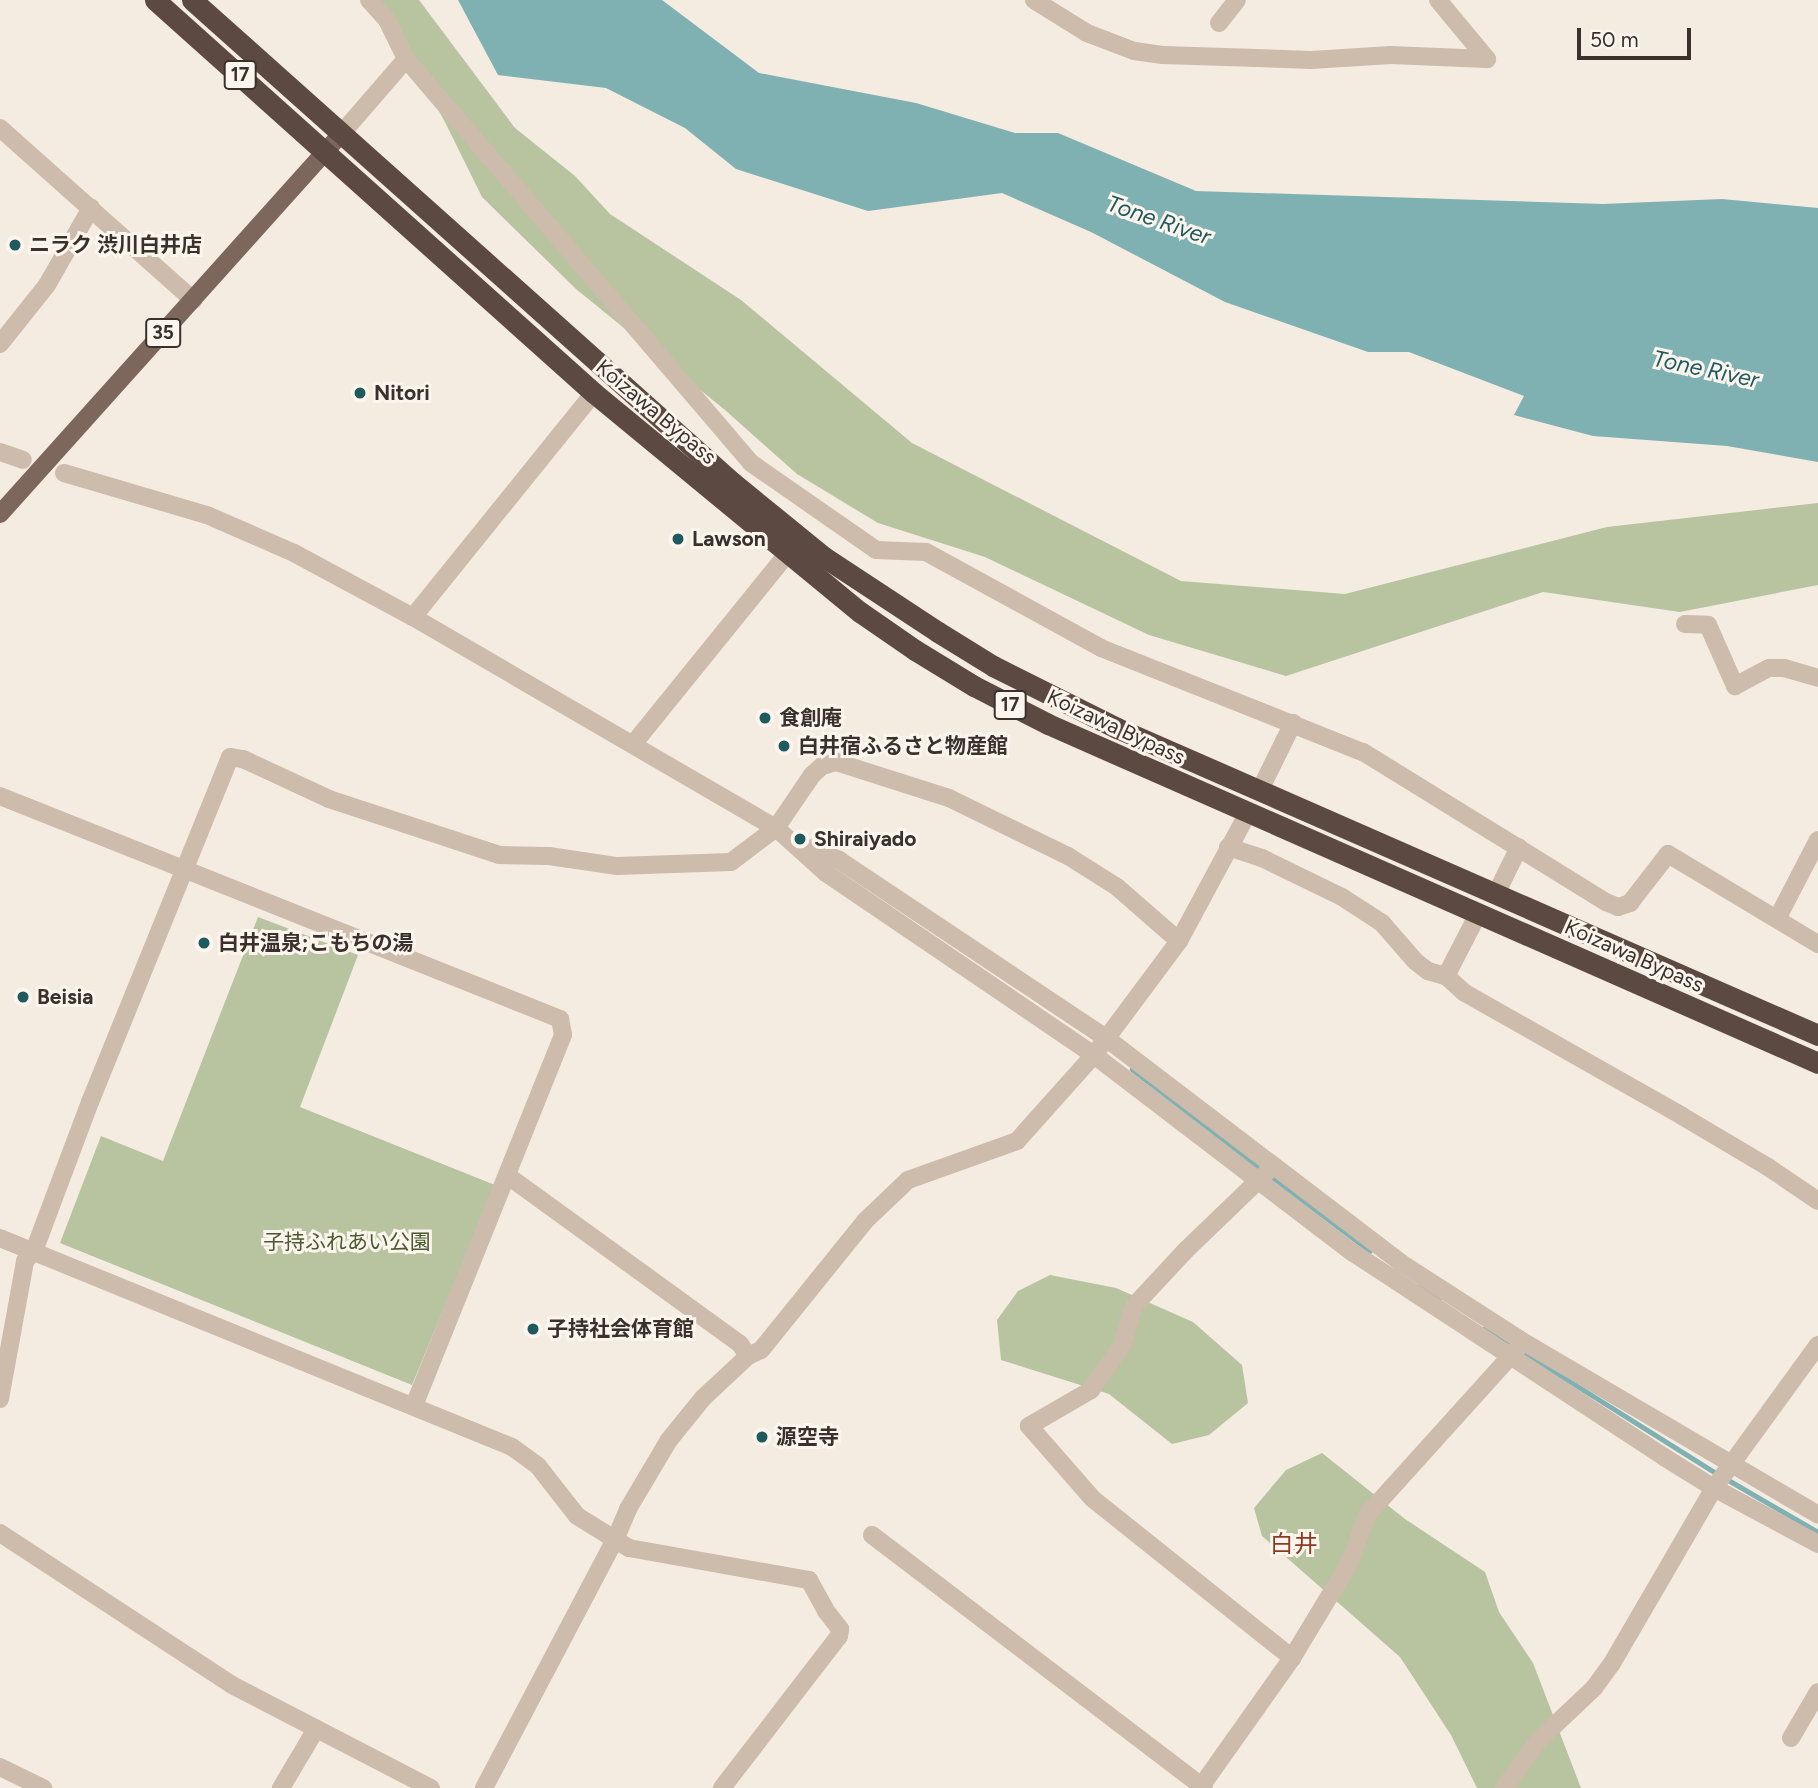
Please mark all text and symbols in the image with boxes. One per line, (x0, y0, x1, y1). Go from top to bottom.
scale bar (1580, 14, 1694, 58)
text: 50 m (1590, 27, 1639, 52)
road number: 17 (222, 60, 258, 90)
water label: Tone River (1104, 189, 1214, 251)
place label: ニラク 渋川白井店 (29, 232, 202, 258)
marker: ニラク 渋川白井店 (7, 237, 23, 253)
road number: 35 (144, 318, 182, 348)
water label: Tone River (1651, 344, 1761, 394)
street label: Koizawa Bypass (591, 354, 721, 470)
place label: Nitori (374, 380, 430, 406)
marker: Nitori (352, 385, 368, 401)
place label: Lawson (692, 526, 766, 552)
marker: Lawson (670, 531, 686, 547)
street label: Koizawa Bypass (1043, 684, 1189, 770)
road number: 17 (992, 690, 1028, 720)
place label: 食創庵 (779, 705, 842, 731)
marker: 食創庵 (757, 710, 773, 726)
place label: 白井宿ふるさと物産館 (798, 733, 1008, 759)
marker: 白井宿ふるさと物産館 (776, 738, 792, 754)
place label: Shiraiyado (814, 826, 917, 852)
marker: Shiraiyado (792, 831, 808, 847)
street label: Koizawa Bypass (1561, 914, 1707, 998)
place label: 白井温泉;こもちの湯 (218, 930, 413, 956)
marker: 白井温泉;こもちの湯 (196, 935, 212, 951)
place label: Beisia (37, 984, 93, 1010)
marker: Beisia (15, 989, 31, 1005)
park label: 子持ふれあい公園 (263, 1229, 431, 1255)
place label: 子持社会体育館 (547, 1316, 694, 1342)
marker: 子持社会体育館 (525, 1321, 541, 1337)
place label: 源空寺 (776, 1424, 839, 1450)
marker: 源空寺 (754, 1429, 770, 1445)
district label: 白井 (1270, 1530, 1318, 1558)

